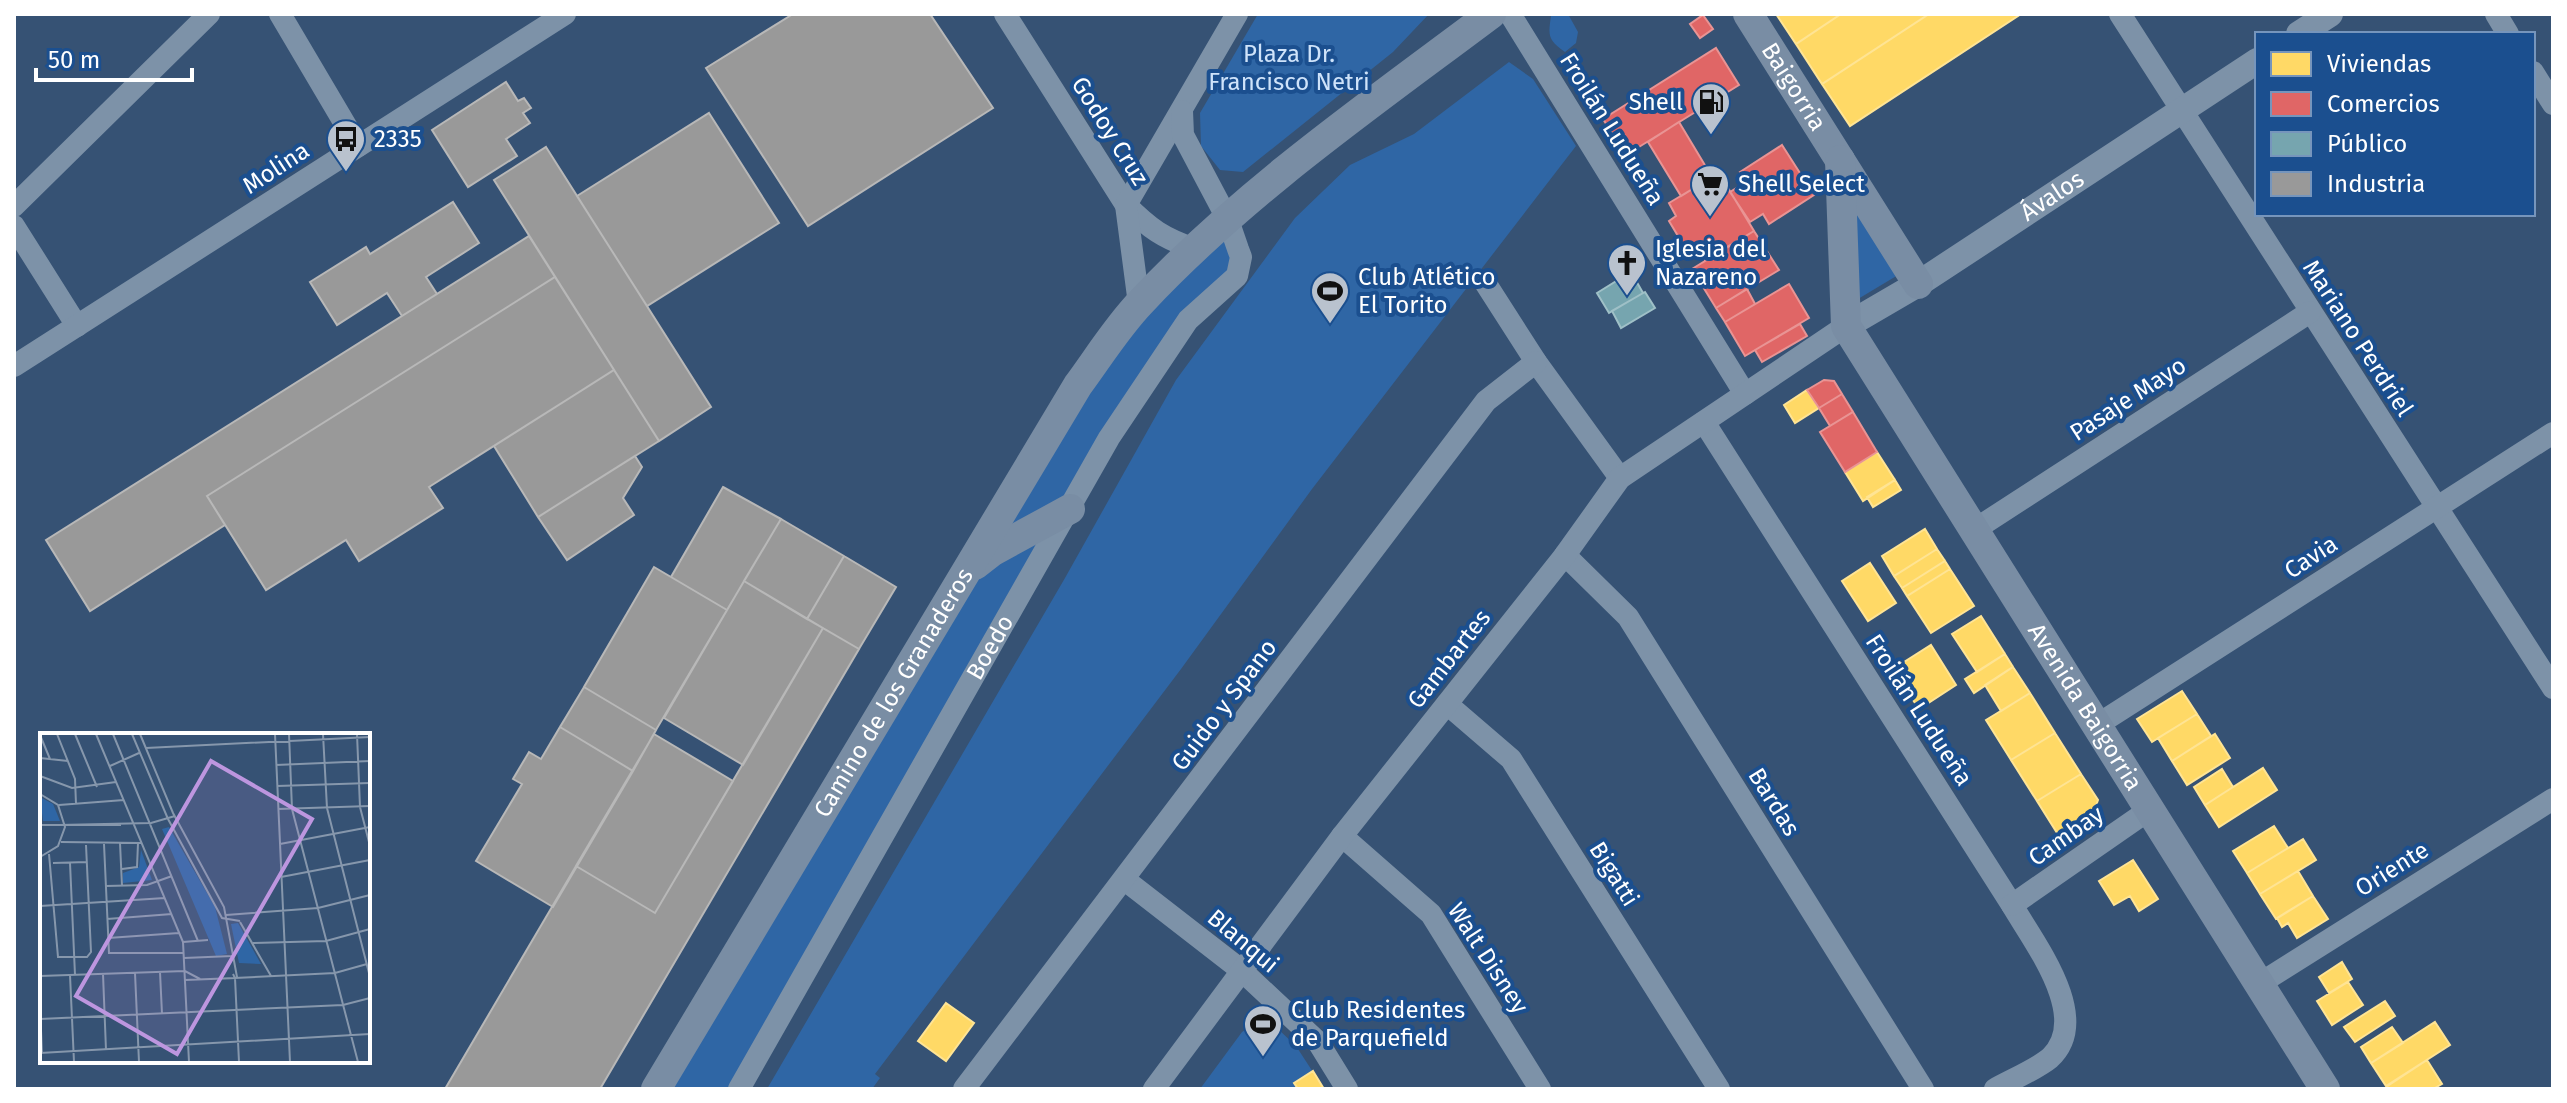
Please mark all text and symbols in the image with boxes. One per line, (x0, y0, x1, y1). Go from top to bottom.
scale bar (36, 32, 192, 82)
legend (2255, 32, 2535, 216)
street label: Baigorria (1756, 37, 1832, 136)
park label: Plaza Dr. Francisco Netri (1208, 40, 1370, 96)
text: 50 m (48, 46, 100, 74)
street label: Froilán Ludueña (1554, 47, 1670, 211)
text: Viviendas (2327, 50, 2431, 78)
street label: Godoy Cruz (1066, 72, 1154, 190)
fuel station icon: Shell (1690, 81, 1732, 136)
place label: Shell (1629, 88, 1683, 116)
text: Comercios (2327, 90, 2440, 118)
bus stop icon: 2335 (325, 118, 367, 173)
place label: 2335 (374, 125, 422, 153)
text: Público (2327, 130, 2407, 158)
street label: Molina (238, 136, 314, 200)
supermarket icon: Shell Select (1689, 163, 1731, 218)
street label: Ávalos (2015, 165, 2089, 227)
place label: Shell Select (1738, 170, 1865, 198)
text: Industria (2327, 170, 2425, 198)
place label: Iglesia del Nazareno (1655, 235, 1766, 291)
church icon: Iglesia del Nazareno (1606, 242, 1648, 297)
street label: Mariano Perdriel (2297, 255, 2419, 421)
place label: Club Atlético El Torito (1358, 263, 1495, 319)
sports icon: Club Atlético El Torito (1309, 270, 1351, 325)
street label: Pasaje Mayo (2065, 351, 2191, 447)
street label: Cavia (2279, 530, 2343, 584)
street label: Camino de los Granaderos (808, 563, 979, 822)
street label: Gambartes (1402, 604, 1496, 714)
street label: Boedo (961, 610, 1020, 685)
street label: Avenida Baigorria (2022, 618, 2148, 796)
street label: Froilán Ludueña (1860, 629, 1978, 791)
street label: Guido y Spano (1166, 634, 1282, 776)
inset map (40, 733, 370, 1063)
street label: Bardas (1742, 763, 1806, 841)
street label: Cambay (2023, 800, 2109, 872)
street label: Oriente (2350, 836, 2434, 902)
street label: Bigatti (1583, 837, 1645, 911)
street label: Walt Disney (1442, 897, 1534, 1019)
street label: Blanqui (1202, 903, 1284, 979)
place label: Club Residentes de Parquefield (1291, 996, 1465, 1052)
sports icon: Club Residentes de Parquefield (1242, 1003, 1284, 1058)

